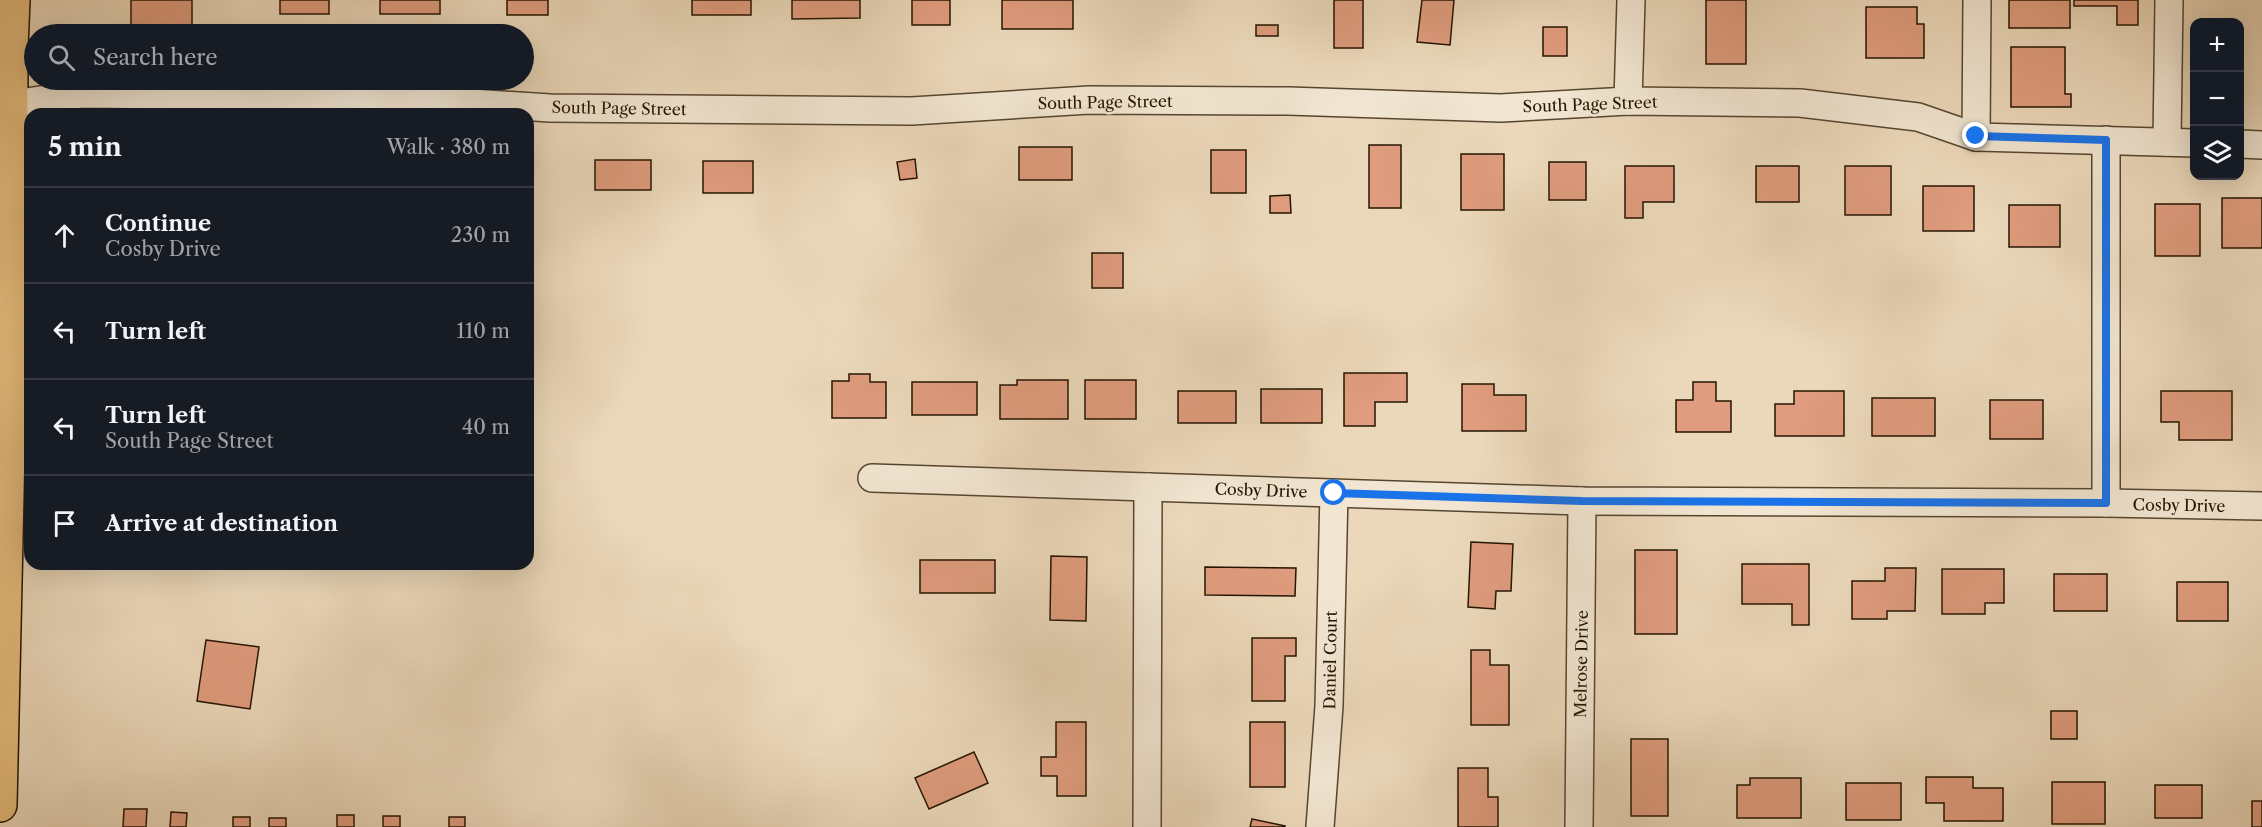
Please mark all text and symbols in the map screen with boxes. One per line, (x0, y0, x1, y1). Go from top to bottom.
map controls (2190, 18, 2244, 180)
button: + (2190, 18, 2244, 72)
search box (24, 24, 534, 90)
icon: search (45, 41, 78, 74)
text: Search here (93, 44, 218, 71)
button: − (2190, 72, 2244, 126)
street label: South Page Street (1037, 91, 1173, 113)
street label: South Page Street (1522, 92, 1658, 116)
street label: South Page Street (551, 97, 687, 119)
route end (1962, 122, 1988, 148)
button: layers (2190, 126, 2244, 180)
text: 5 min (48, 131, 122, 163)
text: Walk · 380 m (386, 135, 510, 159)
text: Continue (105, 210, 211, 237)
icon: ahead (48, 219, 81, 252)
text: 230 m (451, 223, 510, 247)
text: Cosby Drive (105, 237, 221, 261)
icon: left (48, 315, 81, 348)
text: Turn left (105, 318, 206, 345)
text: 110 m (457, 319, 510, 343)
text: Turn left (105, 402, 206, 429)
icon: left (48, 411, 81, 444)
text: 40 m (462, 415, 510, 439)
text: South Page Street (105, 429, 274, 453)
street label: Cosby Drive (1214, 478, 1308, 502)
route start (1320, 479, 1346, 505)
street label: Cosby Drive (2133, 494, 2226, 516)
icon: arrive (48, 507, 81, 540)
text: Arrive at destination (105, 510, 338, 537)
street label: Daniel Court (1319, 610, 1341, 709)
street label: Melrose Drive (1570, 610, 1592, 718)

